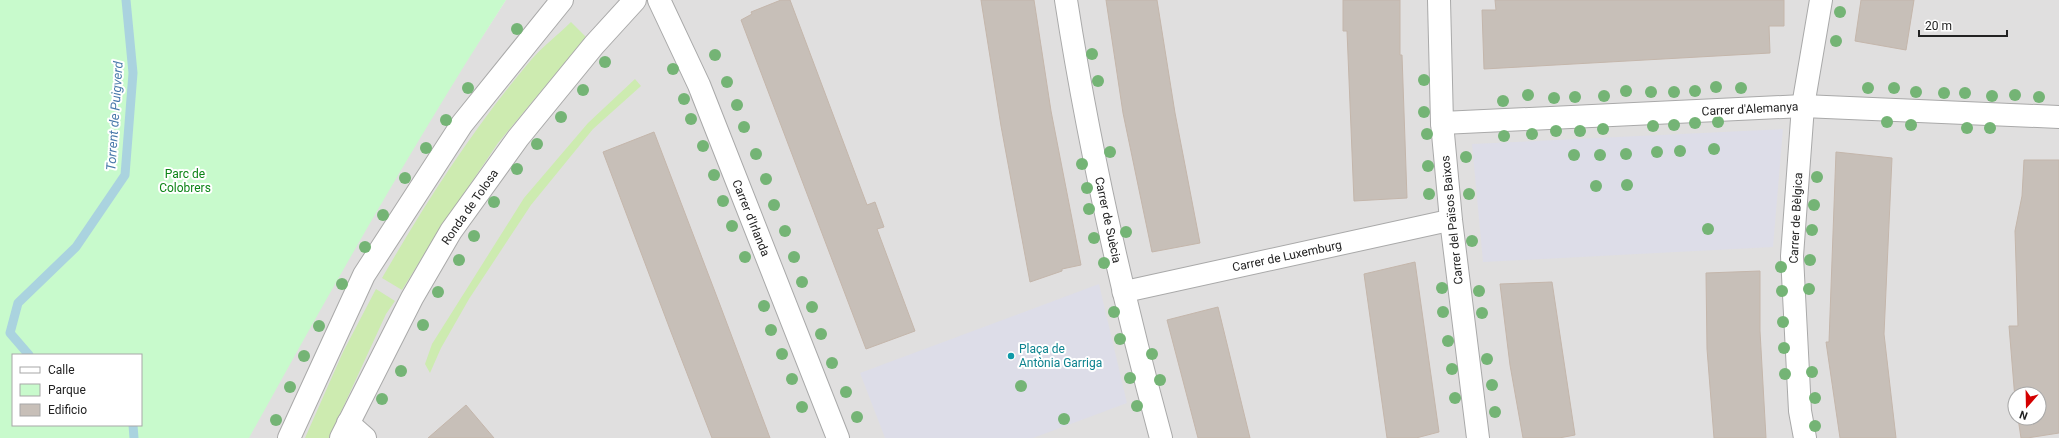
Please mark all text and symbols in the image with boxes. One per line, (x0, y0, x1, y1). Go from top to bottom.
scale bar (1919, 12, 2007, 38)
text: 20 m (1925, 19, 1952, 33)
water label: Torrent de Puigverd (103, 60, 126, 171)
street label: Carrer d'Alemanya (1701, 99, 1799, 119)
street label: Carrer del Països Baixos (1438, 155, 1466, 285)
park label: Parc de Colobrers (159, 167, 211, 195)
street label: Ronda de Tolosa (439, 167, 501, 247)
street label: Carrer de Bèlgica (1787, 172, 1805, 264)
street label: Carrer de Suècia (1092, 176, 1124, 264)
street label: Carrer d'Irlanda (729, 178, 773, 258)
street label: Carrer de Luxemburg (1231, 238, 1343, 274)
place label: Plaça de Antònia Garriga (1019, 342, 1102, 370)
marker: Plaça de Antònia Garriga (1006, 351, 1016, 361)
legend (12, 354, 142, 426)
text: Calle (48, 363, 75, 377)
text: Parque (48, 383, 86, 397)
north arrow (2007, 386, 2047, 426)
text: Edificio (48, 403, 87, 417)
text: N (2018, 407, 2030, 422)

